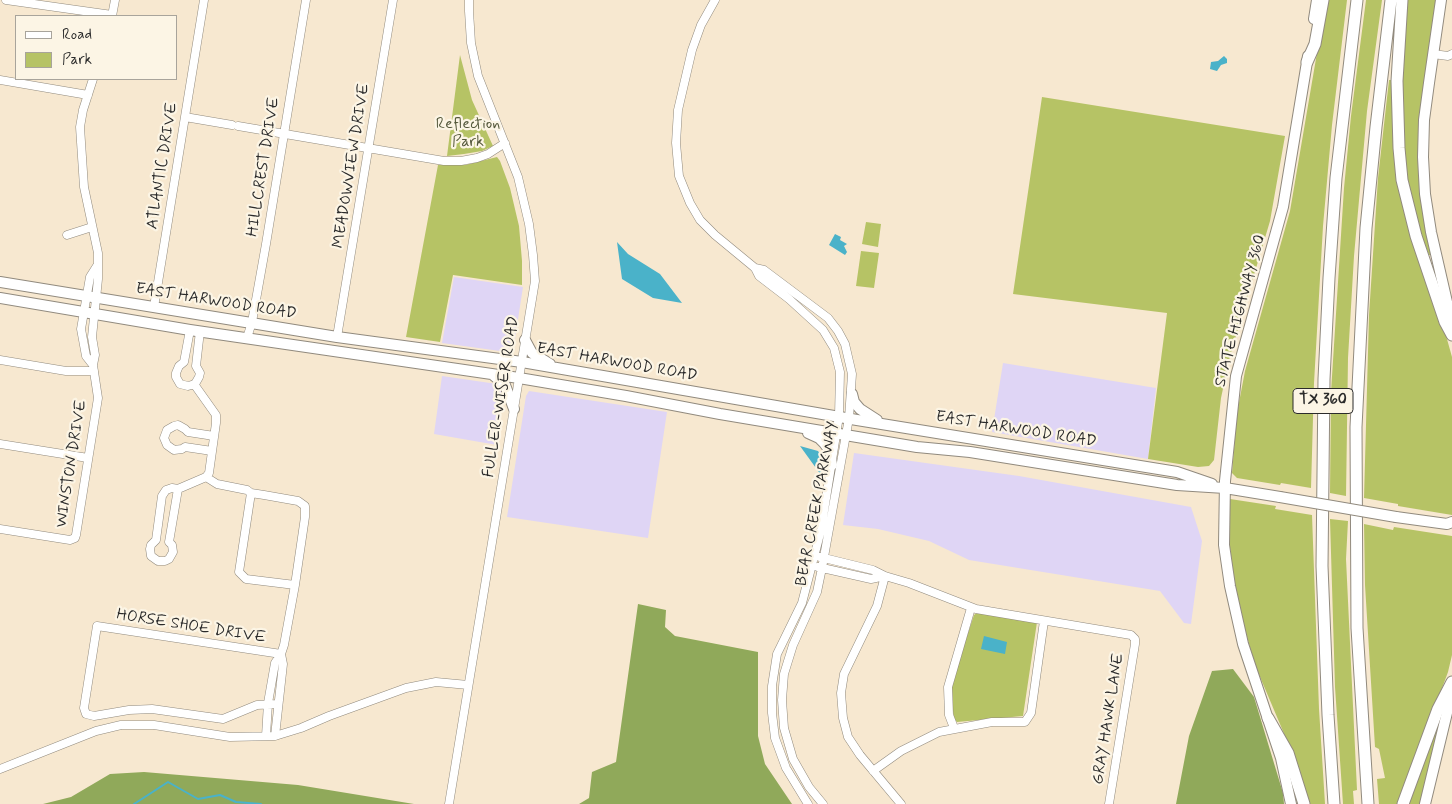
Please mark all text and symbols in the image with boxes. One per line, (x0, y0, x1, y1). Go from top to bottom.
legend (15, 15, 178, 80)
text: Road (62, 25, 92, 45)
text: Park (62, 50, 92, 70)
street label: MEADOWVIEW DRIVE (329, 82, 375, 250)
street label: HILLCREST DRIVE (243, 96, 285, 238)
street label: ATLANTIC DRIVE (144, 101, 182, 231)
park label: Reflection Park (436, 115, 500, 153)
street label: STATE HIGHWAY 360 (1211, 233, 1271, 389)
street label: EAST HARWOOD ROAD (134, 280, 298, 324)
street label: FULLER-WISER ROAD (480, 315, 524, 479)
street label: EAST HARWOOD ROAD (535, 339, 699, 387)
road number: TX 360 (1293, 388, 1353, 414)
street label: WINSTON DRIVE (52, 399, 92, 529)
street label: EAST HARWOOD ROAD (934, 408, 1098, 452)
street label: BEAR CREEK PARKWAY (793, 420, 843, 588)
street label: HORSE SHOE DRIVE (115, 606, 267, 648)
street label: GRAY HAWK LANE (1089, 652, 1129, 786)

